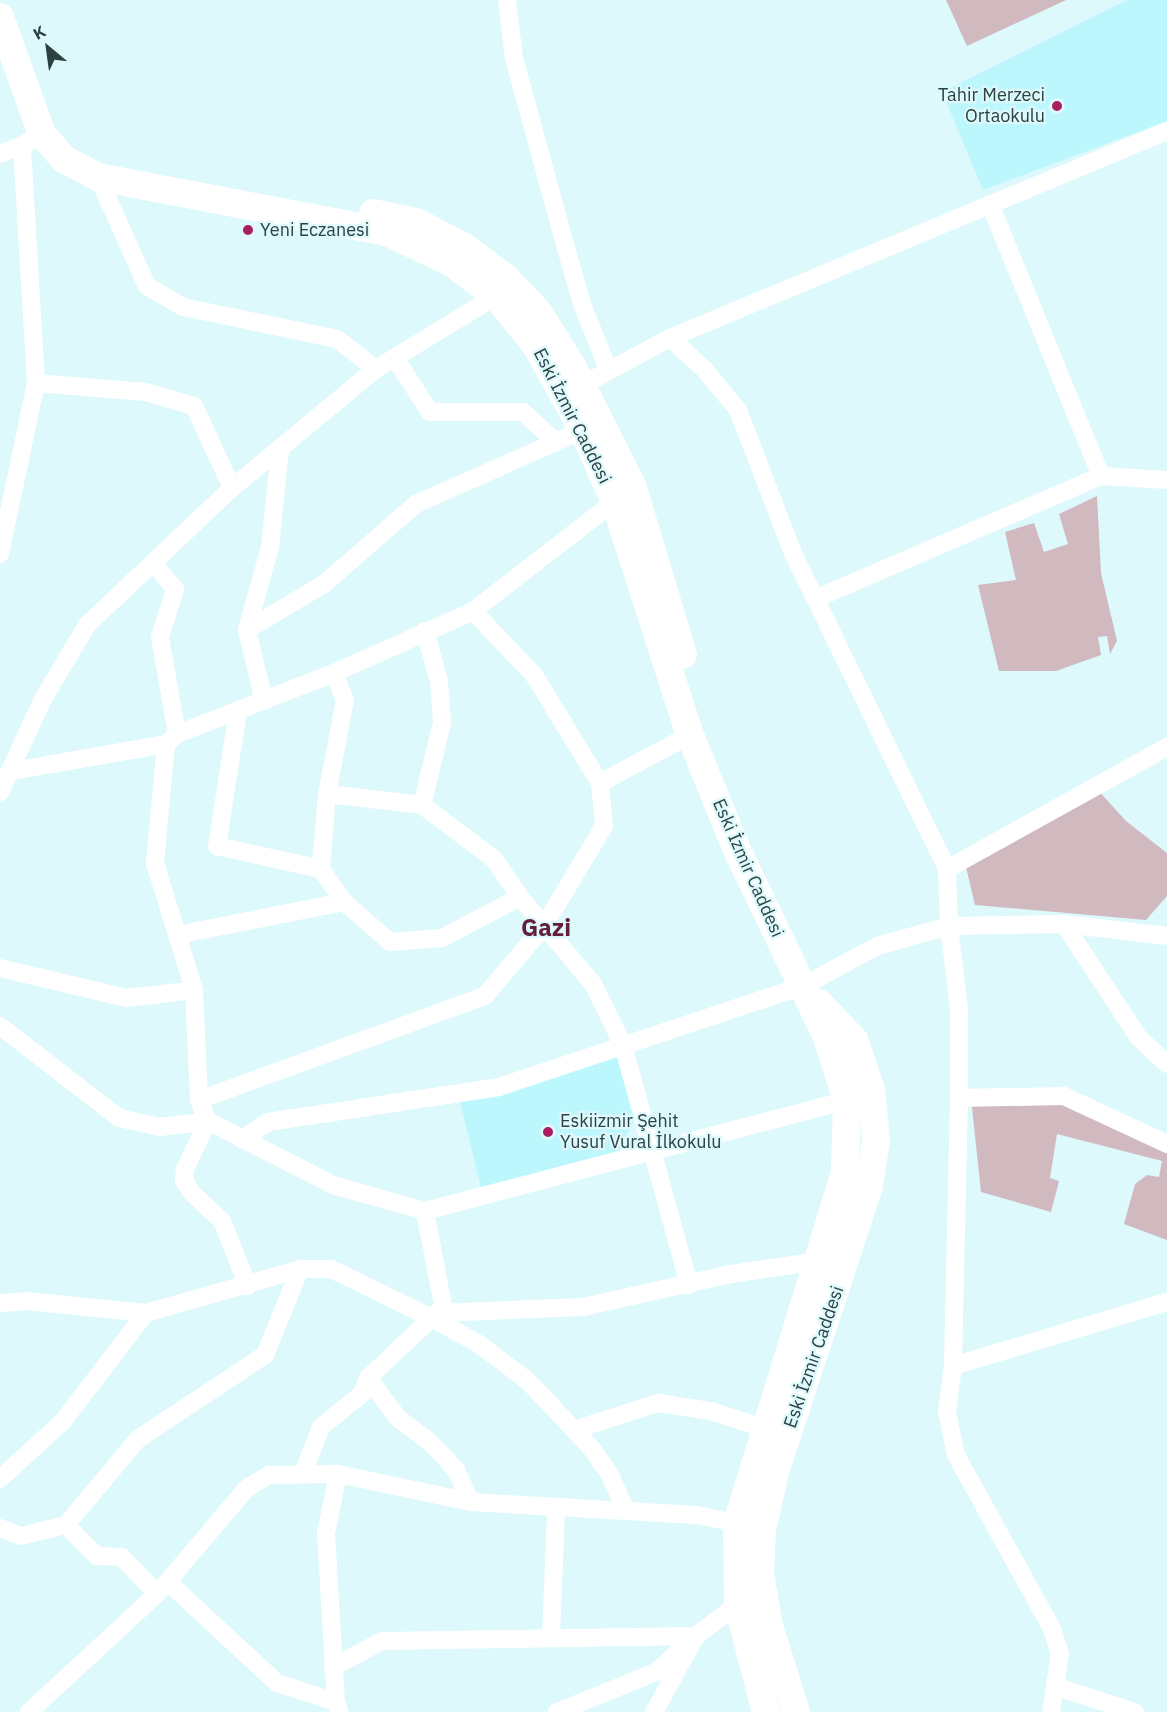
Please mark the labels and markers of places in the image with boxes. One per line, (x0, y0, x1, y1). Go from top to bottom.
place label: Tahir Merzeci Ortaokulu (938, 85, 1045, 128)
marker: Tahir Merzeci Ortaokulu (1050, 99, 1064, 113)
place label: Yeni Eczanesi (260, 219, 369, 241)
marker: Yeni Eczanesi (241, 223, 255, 237)
place label: Eskiizmir Şehit Yusuf Vural İlkokulu (560, 1111, 722, 1154)
marker: Eskiizmir Şehit Yusuf Vural İlkokulu (541, 1125, 555, 1139)

